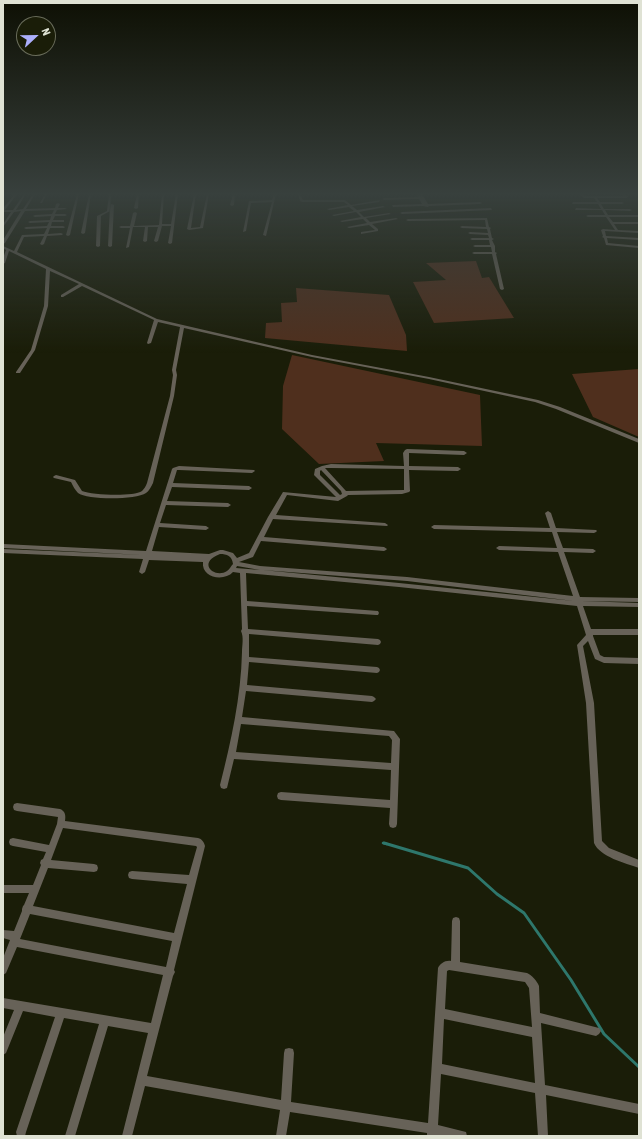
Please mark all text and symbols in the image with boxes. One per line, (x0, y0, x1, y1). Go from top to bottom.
north arrow (16, 16, 56, 56)
text: N (39, 27, 53, 37)

